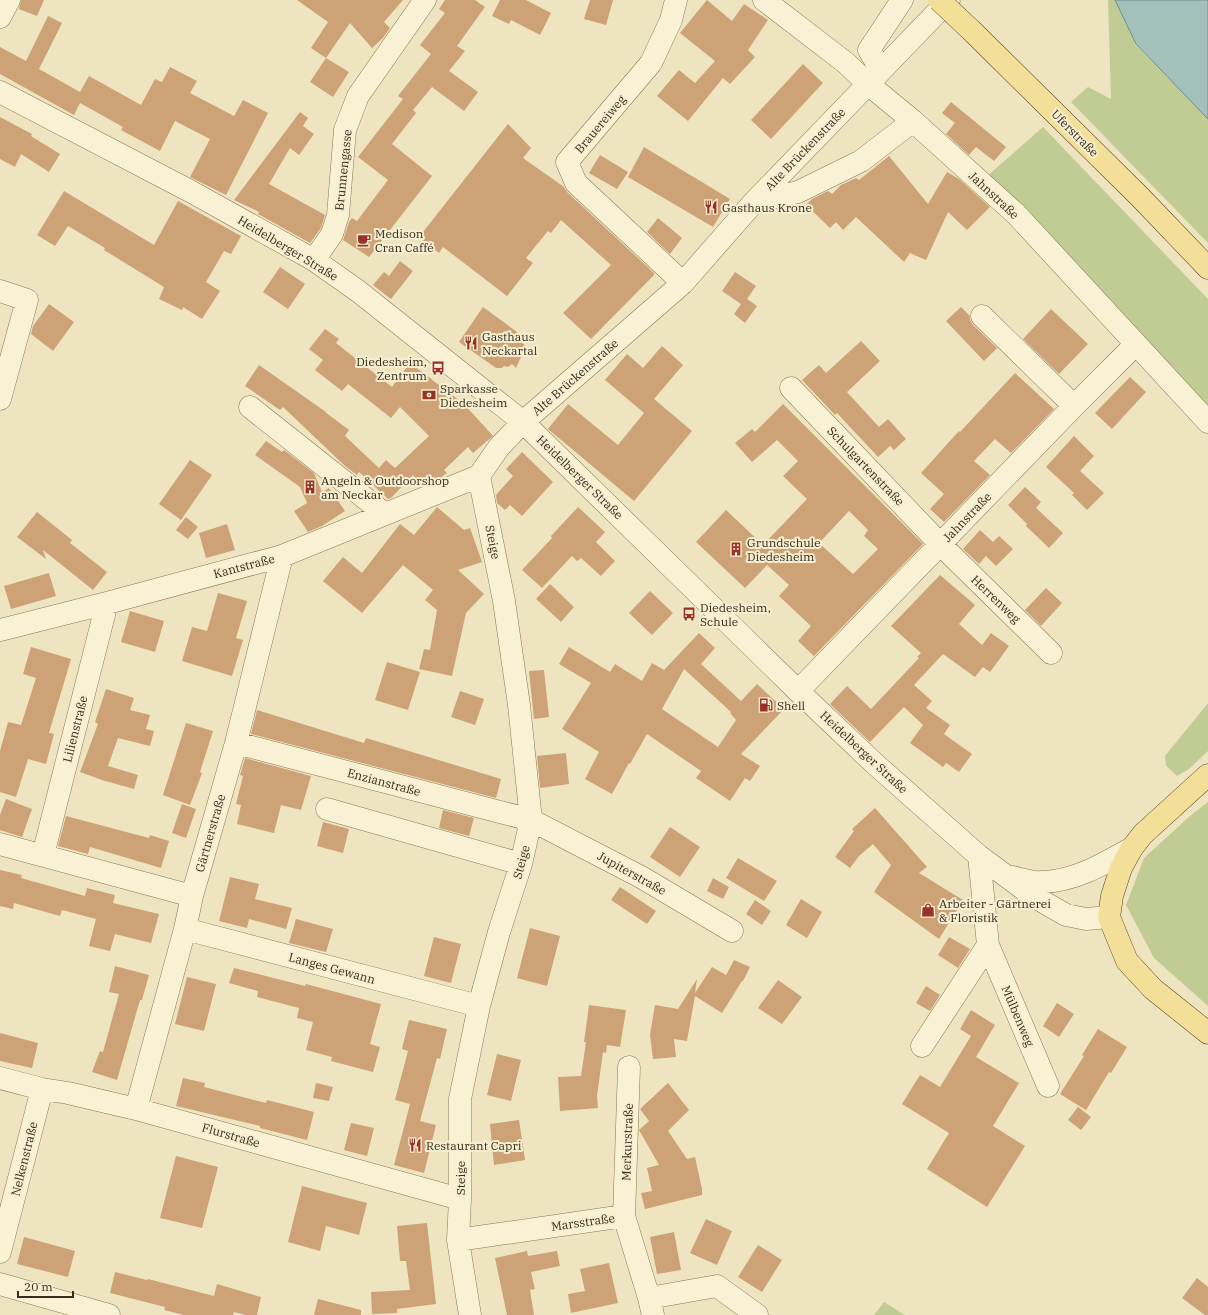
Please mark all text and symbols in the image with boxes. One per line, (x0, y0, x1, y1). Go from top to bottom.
street label: Brauereiweg (571, 91, 629, 156)
street label: Alte Brückenstraße (762, 104, 848, 194)
street label: Uferstraße (1048, 106, 1102, 160)
street label: Brunnengasse (331, 129, 355, 211)
street label: Jahnstraße (966, 168, 1022, 222)
restaurant icon: Gasthaus Krone (703, 199, 719, 215)
place label: Gasthaus Krone (722, 200, 812, 215)
street label: Heidelberger Straße (235, 212, 341, 284)
place label: Medison Cran Caffé (375, 226, 434, 255)
cafe icon: Medison Cran Caffé (356, 232, 372, 248)
place label: Gasthaus Neckartal (482, 329, 538, 358)
restaurant icon: Gasthaus Neckartal (463, 335, 479, 351)
street label: Alte Brückenstraße (529, 335, 621, 419)
place label: Diedesheim, Zentrum (356, 354, 428, 383)
bus stop icon: Diedesheim, Zentrum (430, 360, 446, 376)
place label: Sparkasse Diedesheim (440, 381, 508, 410)
bank icon: Sparkasse Diedesheim (421, 387, 437, 403)
street label: Schulgartenstraße (824, 423, 908, 509)
street label: Heidelberger Straße (534, 432, 626, 522)
place label: Angeln & Outdoorshop am Neckar (321, 473, 449, 502)
building icon: Angeln & Outdoorshop am Neckar (302, 479, 318, 495)
street label: Jahnstraße (940, 489, 994, 545)
street label: Steige (482, 524, 504, 560)
place label: Grundschule Diedesheim (747, 535, 821, 564)
building icon: Grundschule Diedesheim (728, 541, 744, 557)
street label: Kantstraße (212, 551, 276, 581)
street label: Herrenweg (968, 572, 1024, 626)
place label: Diedesheim, Schule (700, 600, 771, 629)
bus stop icon: Diedesheim, Schule (681, 606, 697, 622)
street label: Lilienstraße (59, 694, 91, 764)
fuel station icon: Shell (758, 697, 774, 713)
place label: Shell (777, 698, 806, 713)
street label: Heidelberger Straße (817, 708, 911, 796)
street label: Enzianstraße (346, 765, 422, 799)
street label: Gärtnerstraße (192, 792, 228, 874)
street label: Steige (509, 843, 533, 881)
street label: Jupiterstraße (595, 848, 669, 898)
place label: Arbeiter - Gärtnerei & Floristik (939, 896, 1051, 925)
shop icon: Arbeiter - Gärtnerei & Floristik (920, 902, 936, 918)
street label: Langes Gewann (287, 949, 377, 987)
street label: Mülbenweg (998, 983, 1038, 1049)
street label: Merkurstraße (618, 1103, 636, 1181)
street label: Nelkenstraße (7, 1120, 41, 1198)
street label: Flurstraße (200, 1120, 262, 1150)
restaurant icon: Restaurant Capri (407, 1137, 423, 1153)
place label: Restaurant Capri (426, 1138, 522, 1153)
street label: Steige (453, 1161, 468, 1195)
street label: Marsstraße (550, 1210, 616, 1234)
scale bar (18, 1273, 73, 1299)
text: 20 m (24, 1279, 53, 1294)

